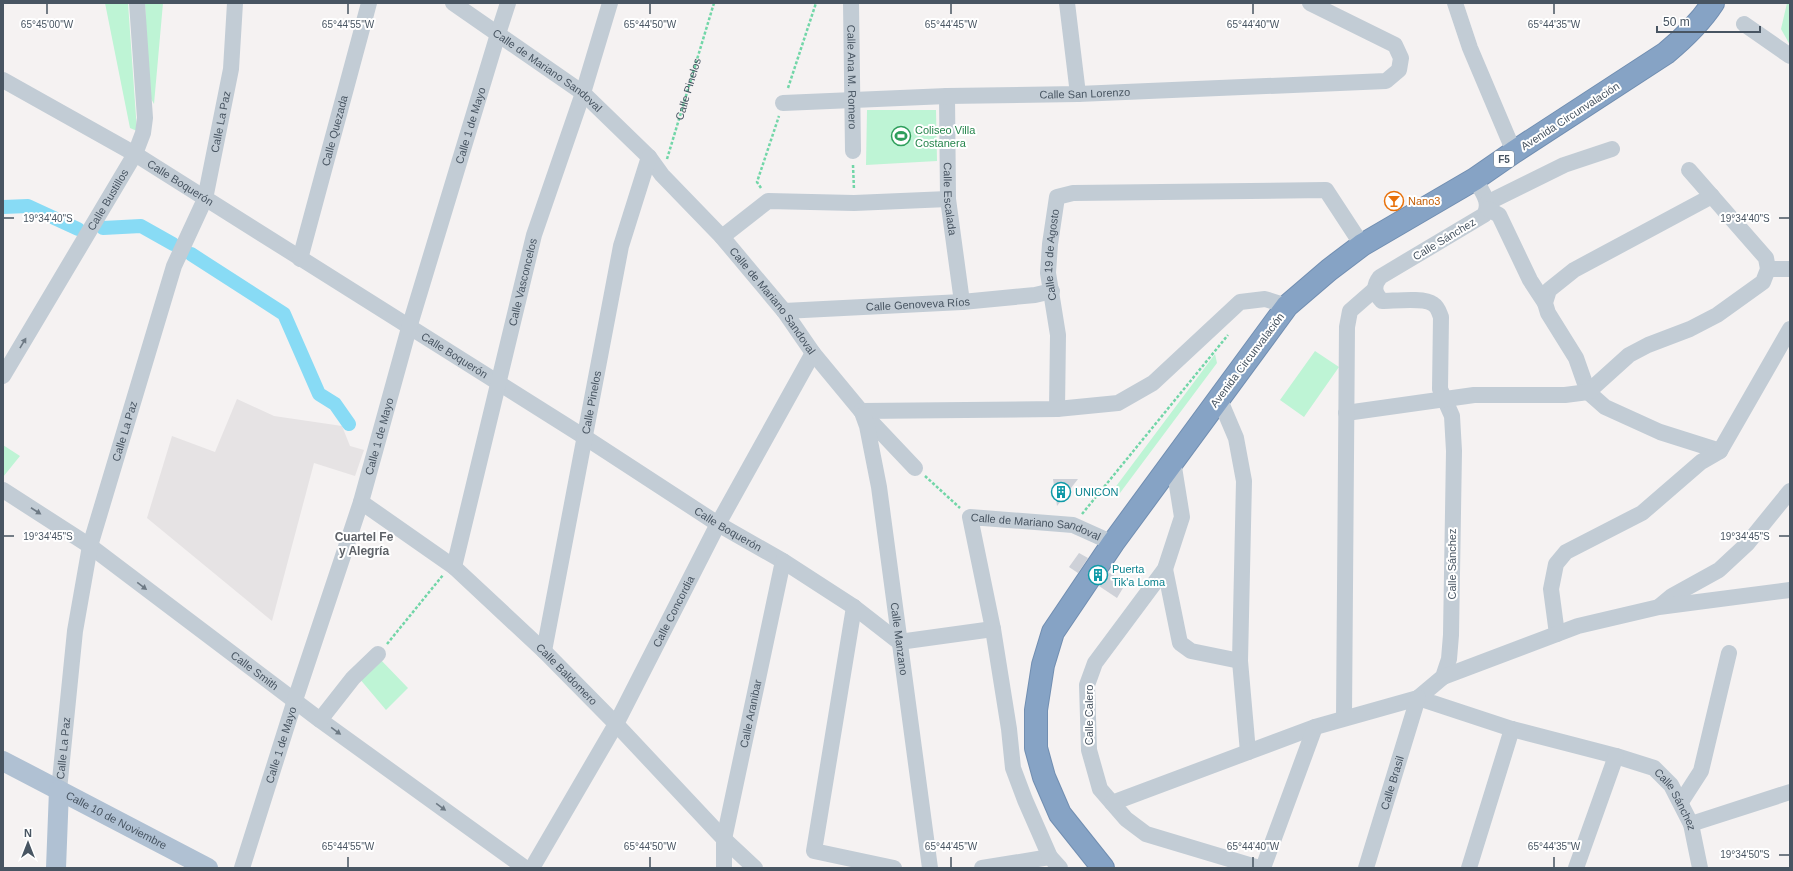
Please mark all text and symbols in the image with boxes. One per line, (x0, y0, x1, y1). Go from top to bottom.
scale bar (1657, 8, 1760, 34)
text: 50 m (1663, 15, 1690, 29)
text: 65°45'00"W (21, 19, 74, 30)
text: 65°44'55"W (322, 19, 375, 30)
text: 65°44'50"W (624, 19, 677, 30)
text: 65°44'45"W (925, 19, 978, 30)
text: 65°44'40"W (1227, 19, 1280, 30)
text: 65°44'35"W (1528, 19, 1581, 30)
street label: Calle Ana M. Romero (845, 25, 859, 129)
street label: Calle de Mariano Sandoval (491, 26, 604, 114)
street label: Calle Pinelos (673, 56, 703, 122)
street label: Avenida Circunvalación (1519, 80, 1621, 152)
street label: Calle 1 de Mayo (453, 86, 488, 165)
street label: Calle San Lorenzo (1039, 86, 1130, 101)
street label: Calle La Paz (208, 90, 232, 154)
street label: Calle Quezada (319, 93, 350, 167)
place label: Coliseo Villa Costanera (915, 124, 976, 149)
sports icon: Coliseo Villa Costanera (890, 125, 912, 147)
road number: F5 (1494, 151, 1514, 167)
street label: Calle Boquerón (145, 157, 216, 208)
street label: Calle Escalada (942, 162, 959, 237)
street label: Calle Bustillos (85, 167, 131, 233)
bar icon: Nano3 (1383, 190, 1405, 212)
place label: Nano3 (1408, 195, 1440, 207)
street label: Calle 19 de Agosto (1042, 208, 1061, 302)
text: 19°34'40"S (23, 213, 73, 224)
text: 19°34'40"S (1720, 213, 1770, 224)
street label: Calle Sánchez (1411, 216, 1477, 262)
street label: Calle Vasconcelos (506, 237, 539, 327)
street label: Calle de Mariano Sandoval (727, 245, 818, 356)
street label: Calle Genoveva Ríos (866, 295, 971, 313)
street label: Avenida Circunvalación (1208, 311, 1286, 409)
street label: Calle Boquerón (419, 330, 490, 381)
one-way arrow (19, 337, 26, 349)
street label: Calle Pinelos (579, 369, 603, 435)
street label: Calle 1 de Mayo (363, 396, 395, 476)
street label: Calle La Paz (110, 400, 139, 463)
building icon: UNICON (1050, 481, 1072, 503)
place label: UNICON (1075, 486, 1118, 498)
street label: Calle Boquerón (692, 504, 764, 554)
one-way arrow (30, 508, 42, 515)
street label: Calle de Mariano Sandoval (970, 511, 1103, 543)
street label: Calle Sánchez (1446, 529, 1458, 599)
district label: Cuartel Fe y Alegría (335, 530, 394, 558)
text: 19°34'45"S (23, 531, 73, 542)
text: 19°34'45"S (1720, 531, 1770, 542)
place label: Puerta Tik'a Loma (1112, 563, 1166, 588)
building icon: Puerta Tik'a Loma (1087, 564, 1109, 586)
street label: Calle Concordia (650, 573, 697, 649)
one-way arrow (137, 581, 148, 590)
street label: Calle Manzano (888, 602, 910, 676)
street label: Calle Baldomero (534, 641, 600, 707)
street label: Calle Smith (229, 649, 281, 692)
street label: Calle Aranibar (738, 678, 764, 749)
street label: Calle Calero (1083, 685, 1095, 745)
street label: Calle 1 de Mayo (263, 705, 299, 785)
street label: Calle La Paz (54, 717, 72, 780)
one-way arrow (330, 727, 341, 735)
street label: Calle Brasil (1378, 754, 1406, 811)
street label: Calle Sánchez (1652, 766, 1698, 831)
street label: Calle 10 de Noviembre (64, 789, 169, 851)
one-way arrow (436, 803, 446, 811)
north arrow (8, 823, 48, 863)
text: N (24, 827, 32, 839)
text: 65°44'55"W (322, 841, 375, 852)
text: 65°44'50"W (624, 841, 677, 852)
text: 65°44'45"W (925, 841, 978, 852)
text: 65°44'40"W (1227, 841, 1280, 852)
text: 65°44'35"W (1528, 841, 1581, 852)
text: 19°34'50"S (1720, 849, 1770, 860)

